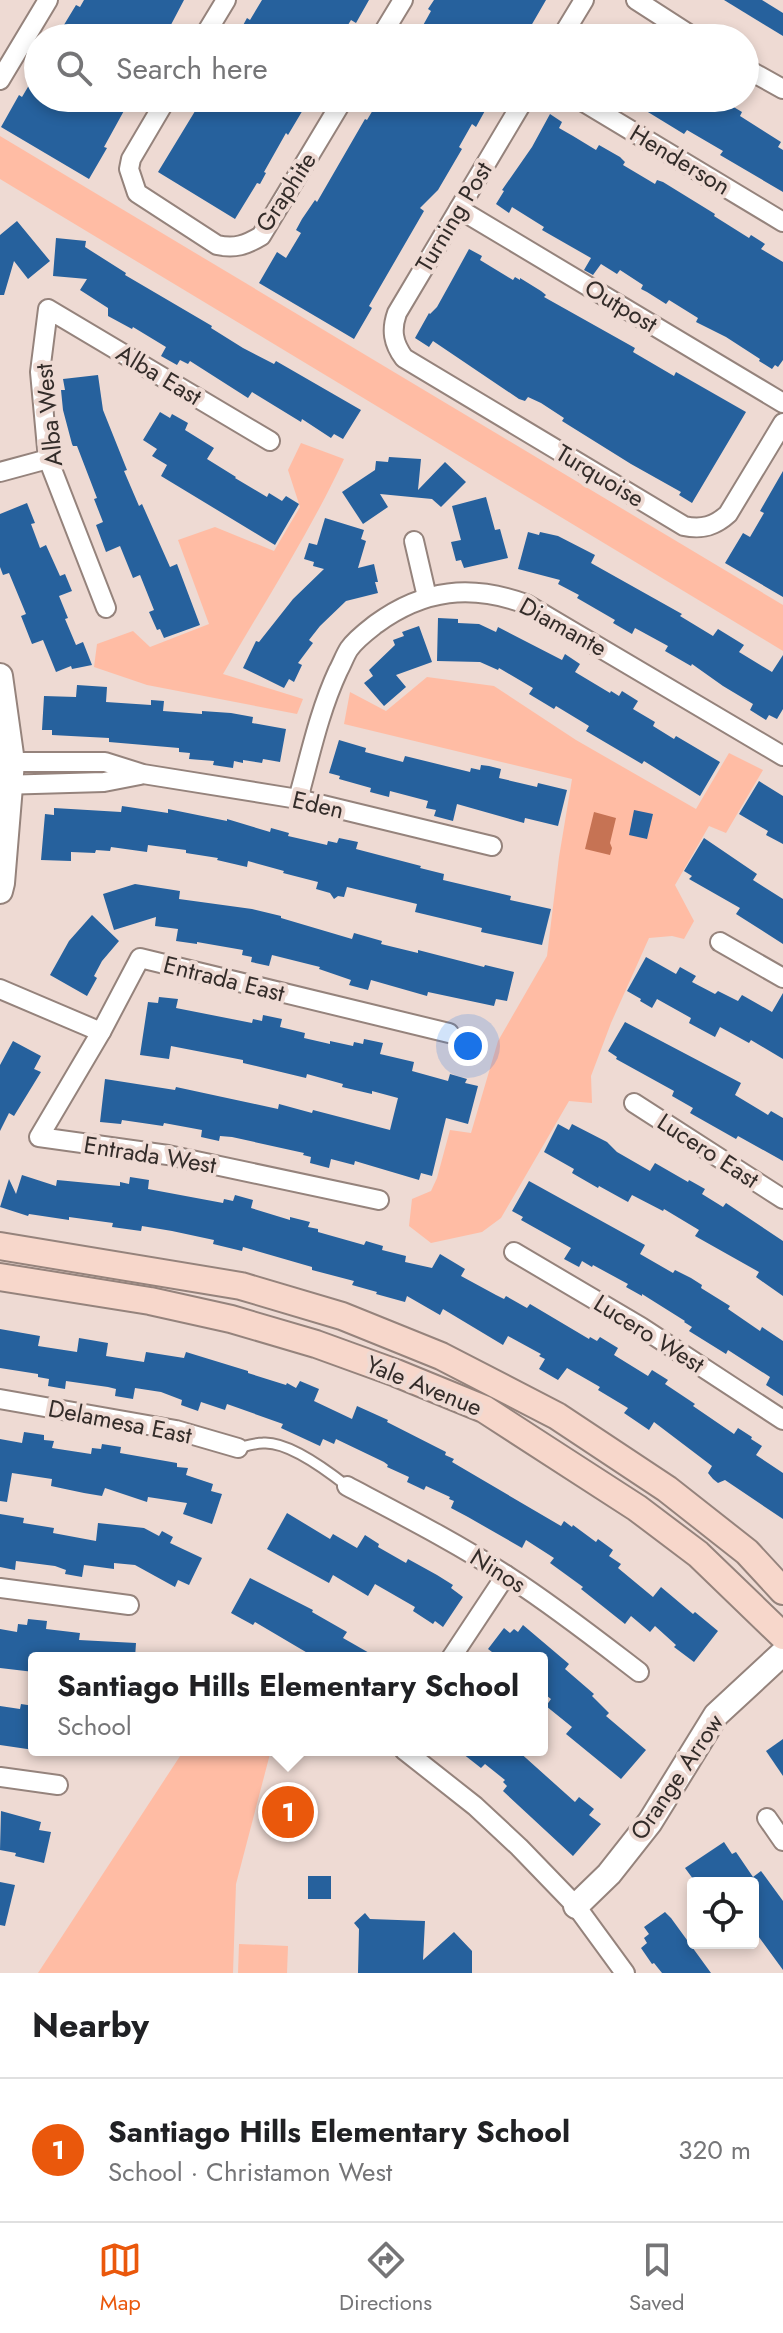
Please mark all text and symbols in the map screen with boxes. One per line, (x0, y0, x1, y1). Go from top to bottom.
search box (24, 24, 759, 112)
icon: search (52, 46, 96, 90)
text: Search here (116, 47, 268, 90)
street label: Henderson (623, 116, 737, 203)
street label: Graphite (247, 145, 325, 239)
street label: Turning Post (407, 155, 500, 279)
street label: Outpost (578, 270, 665, 341)
street label: Alba East (110, 335, 209, 414)
street label: Alba West (26, 362, 71, 468)
street label: Turquoise (550, 435, 651, 516)
street label: Diamante (513, 588, 613, 665)
street label: Eden (289, 782, 347, 827)
street label: Entrada East (160, 947, 289, 1011)
your location (448, 1026, 488, 1066)
street label: Lucero East (650, 1105, 766, 1197)
street label: Entrada West (81, 1127, 219, 1182)
street label: Lucero West (587, 1286, 712, 1382)
street label: Yale Avenue (361, 1346, 488, 1425)
street label: Delamesa East (45, 1390, 195, 1453)
street label: Ninos (463, 1540, 533, 1601)
popup (28, 1652, 548, 1756)
text: Santiago Hills Elementary School (57, 1664, 519, 1707)
street label: Orange Arrow (621, 1706, 732, 1847)
text: School (57, 1707, 132, 1745)
pin: 1 (262, 1782, 314, 1842)
map controls (687, 1877, 759, 1949)
button: locate (687, 1877, 759, 1949)
text: Nearby (32, 2001, 149, 2050)
text: Santiago Hills Elementary School (108, 2110, 570, 2153)
text: 1 (51, 2131, 65, 2169)
text: 320 m (678, 2131, 751, 2169)
text: School · Christamon West (108, 2153, 392, 2191)
tab: Map (98, 2238, 142, 2318)
tab: Directions (339, 2238, 432, 2318)
tab: Saved (629, 2238, 685, 2318)

